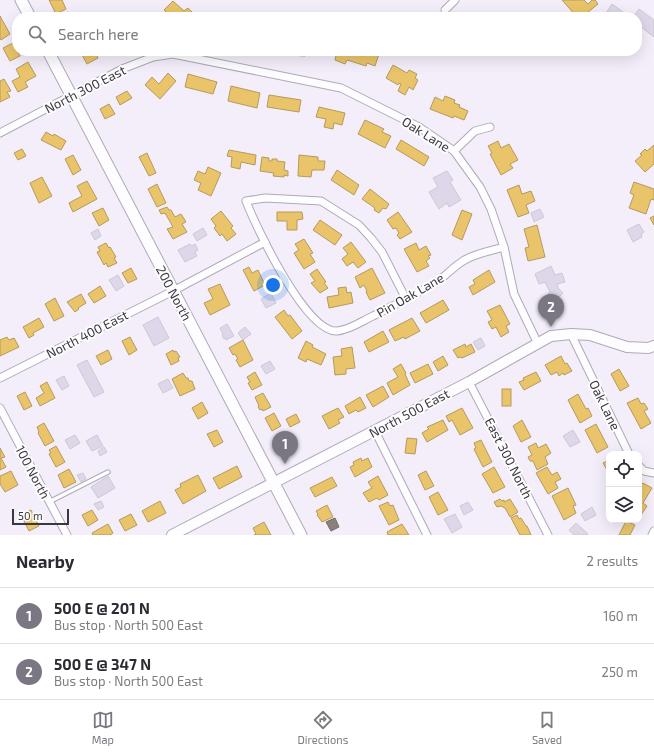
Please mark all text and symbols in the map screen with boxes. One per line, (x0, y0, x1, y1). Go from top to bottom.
search box (12, 12, 642, 56)
icon: search (26, 23, 48, 45)
text: Search here (58, 25, 139, 43)
street label: North 300 East (42, 62, 128, 116)
street label: Oak Lane (399, 113, 453, 155)
street label: 200 North (153, 263, 195, 323)
street label: Pin Oak Lane (374, 269, 446, 321)
your location (263, 275, 283, 295)
pin: 2 (538, 294, 564, 327)
street label: North 400 East (43, 306, 131, 361)
street label: Oak Lane (586, 377, 624, 433)
street label: North 500 East (366, 385, 452, 441)
street label: East 300 North (482, 415, 536, 501)
pin: 1 (272, 431, 298, 464)
street label: 100 North (12, 443, 54, 501)
map controls (606, 451, 642, 523)
button: locate (606, 451, 642, 487)
button: layers (606, 487, 642, 523)
scale bar (12, 507, 69, 526)
text: 50 m (18, 509, 43, 522)
text: Nearby (16, 551, 74, 571)
text: 2 results (586, 553, 638, 569)
text: 500 E @ 201 N (54, 599, 150, 617)
text: 1 (26, 608, 32, 624)
text: 160 m (603, 608, 638, 624)
text: Bus stop · North 500 East (54, 617, 203, 633)
text: 500 E @ 347 N (54, 655, 151, 673)
text: 2 (25, 664, 33, 680)
text: 250 m (602, 664, 638, 680)
text: Bus stop · North 500 East (54, 673, 203, 689)
tab: Map (92, 709, 114, 746)
tab: Directions (298, 709, 348, 746)
tab: Saved (532, 709, 562, 746)

